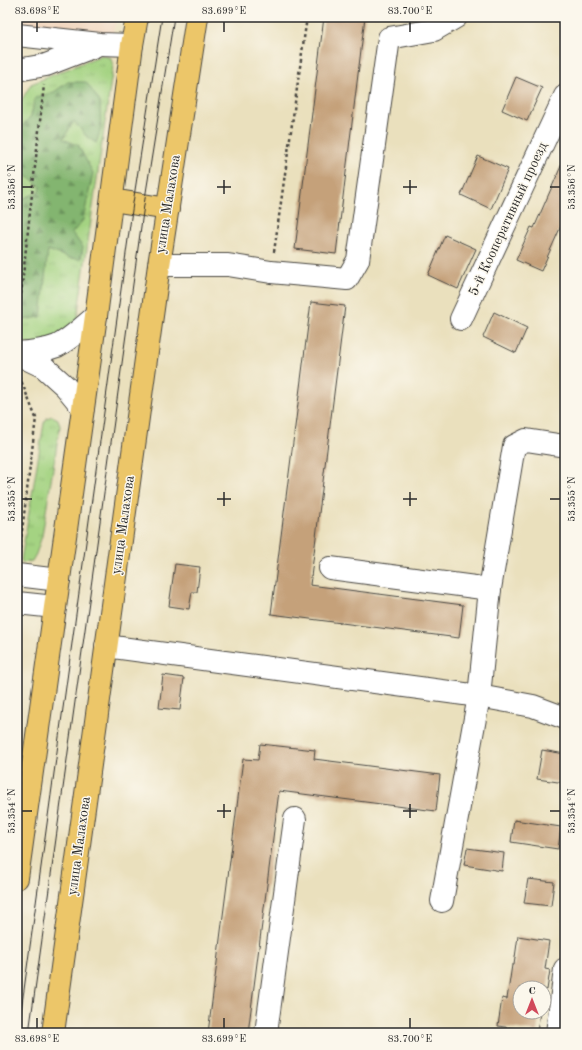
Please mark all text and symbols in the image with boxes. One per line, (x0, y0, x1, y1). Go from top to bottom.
text: 83.698°E (15, 6, 59, 16)
text: 83.699°E (202, 6, 246, 16)
text: 83.700°E (388, 6, 432, 16)
street label: 5-й Кооперативный проезд (466, 140, 550, 298)
street label: улица Малахова (153, 154, 183, 254)
text: 53.356°N (7, 164, 17, 210)
text: 53.356°N (567, 164, 577, 210)
street label: улица Малахова (109, 474, 137, 575)
text: 53.355°N (7, 476, 17, 522)
text: 53.355°N (567, 476, 577, 522)
text: 53.354°N (7, 788, 17, 834)
text: 53.354°N (567, 788, 577, 834)
street label: улица Малахова (65, 795, 93, 896)
north arrow (512, 980, 552, 1020)
text: С (528, 986, 536, 997)
text: 83.698°E (15, 1034, 59, 1044)
text: 83.699°E (202, 1034, 246, 1044)
text: 83.700°E (388, 1034, 432, 1044)

